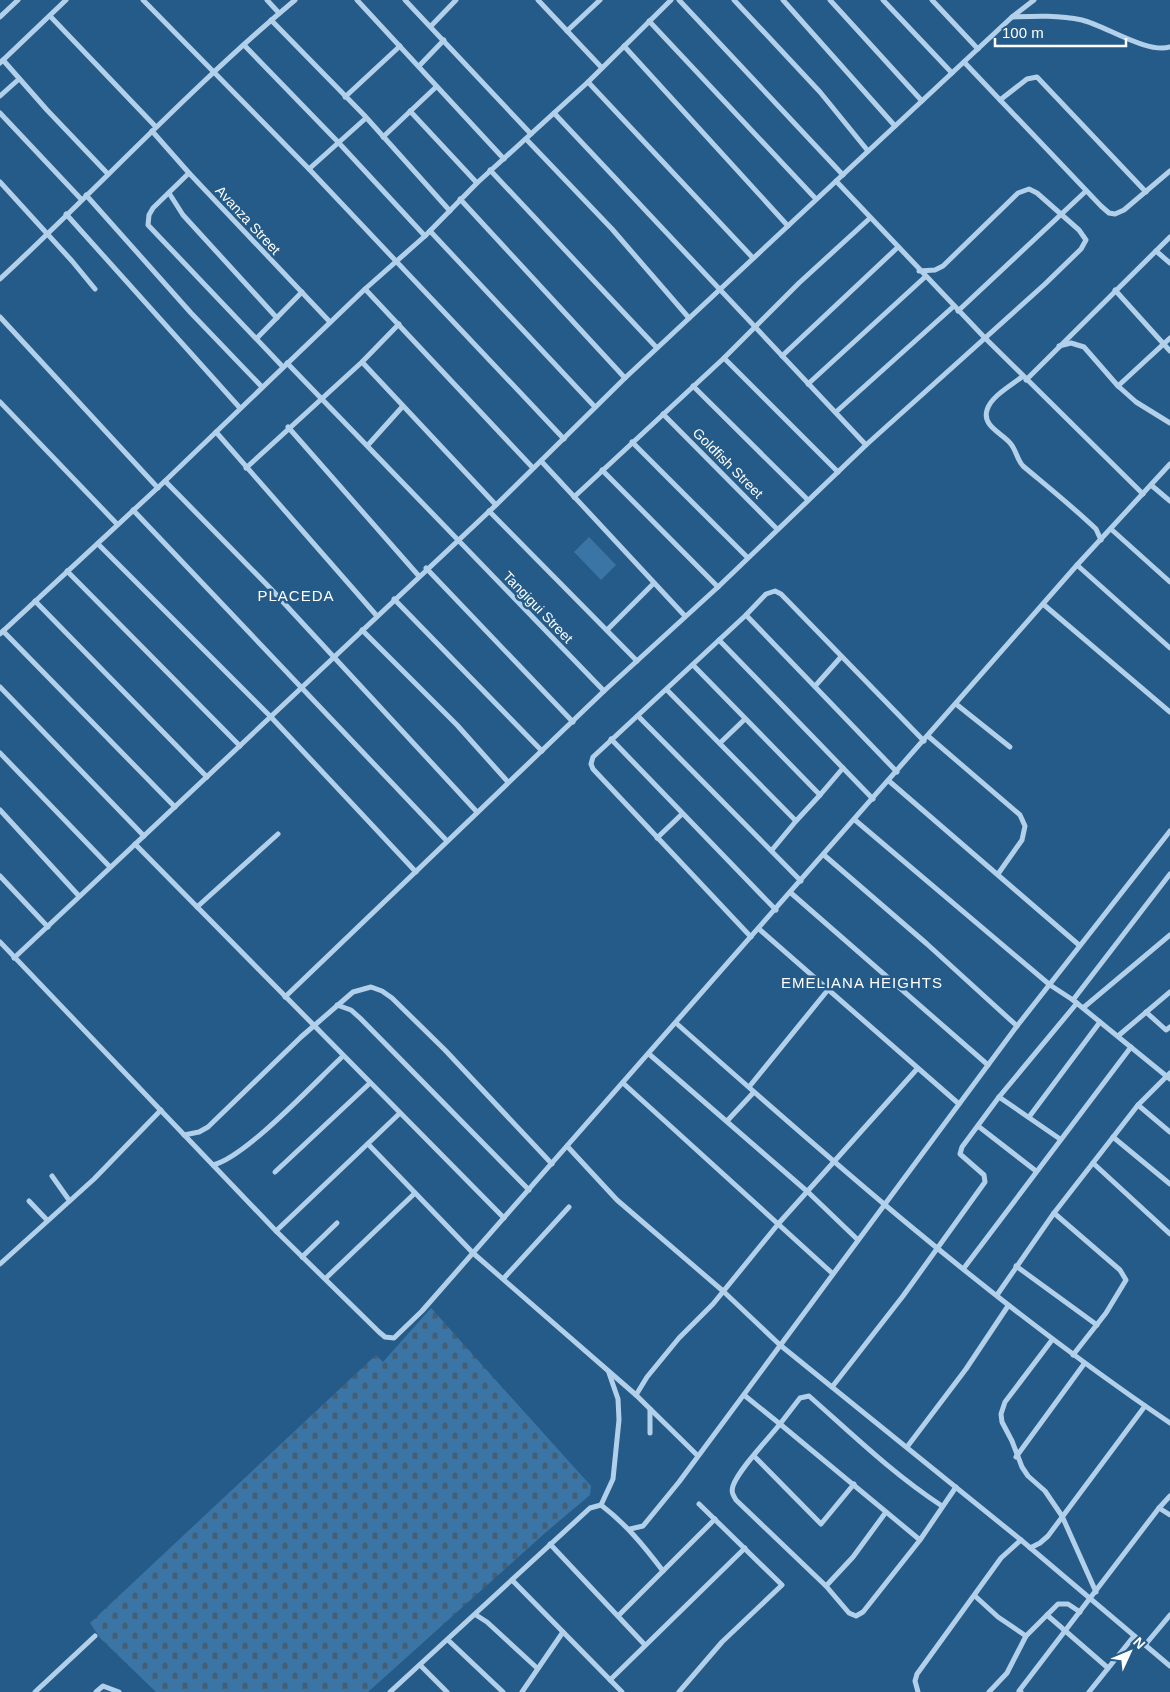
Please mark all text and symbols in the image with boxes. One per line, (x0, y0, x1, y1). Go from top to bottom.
scale bar (995, 15, 1126, 47)
text: 100 m (1002, 24, 1044, 41)
street label: Avanza Street (212, 182, 284, 258)
street label: Goldfish Street (690, 425, 766, 501)
street label: Tangigui Street (500, 568, 576, 646)
district label: PLACEDA (257, 587, 335, 604)
district label: EMELIANA HEIGHTS (781, 974, 943, 991)
north arrow (1105, 1627, 1155, 1677)
text: N (1130, 1634, 1149, 1652)

